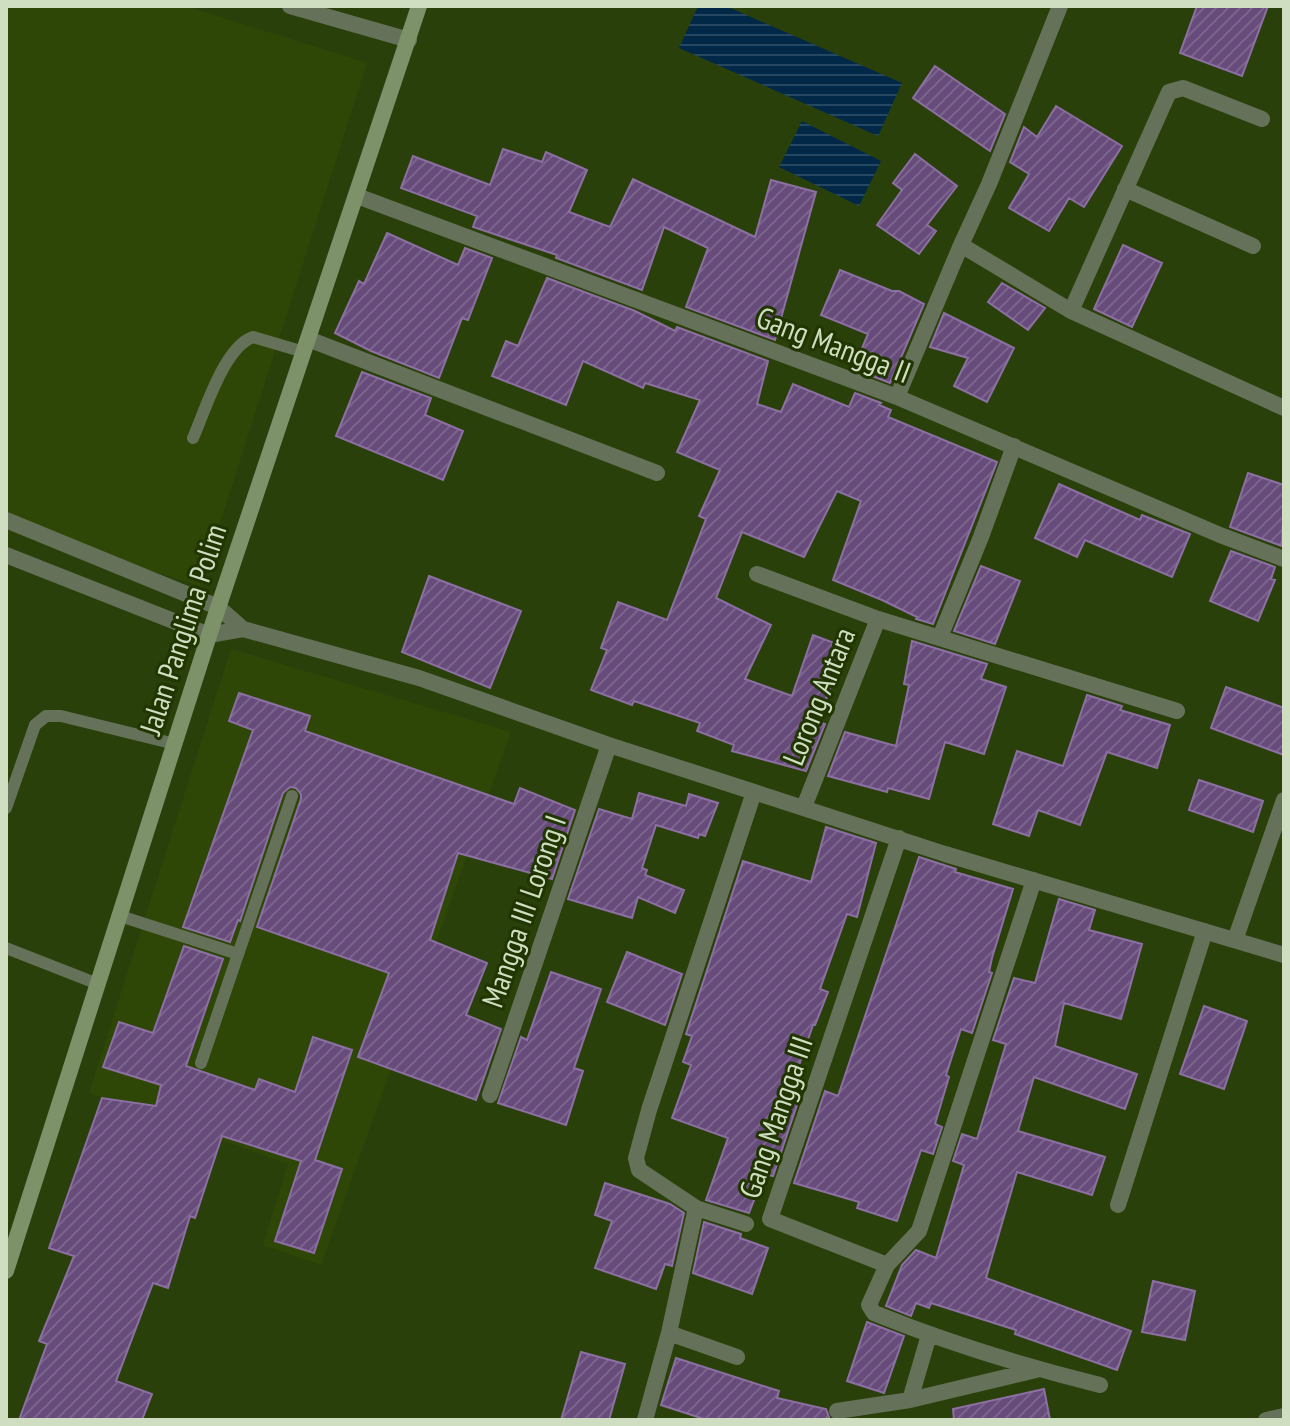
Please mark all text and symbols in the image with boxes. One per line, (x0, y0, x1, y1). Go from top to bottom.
street label: Gang Mangga II (751, 297, 917, 391)
street label: Jalan Panglima Polim (129, 519, 234, 740)
street label: Lorong Antara (773, 622, 863, 770)
street label: Mangga III Lorong I (472, 810, 574, 1012)
street label: Gang Mangga III (729, 1031, 821, 1203)

